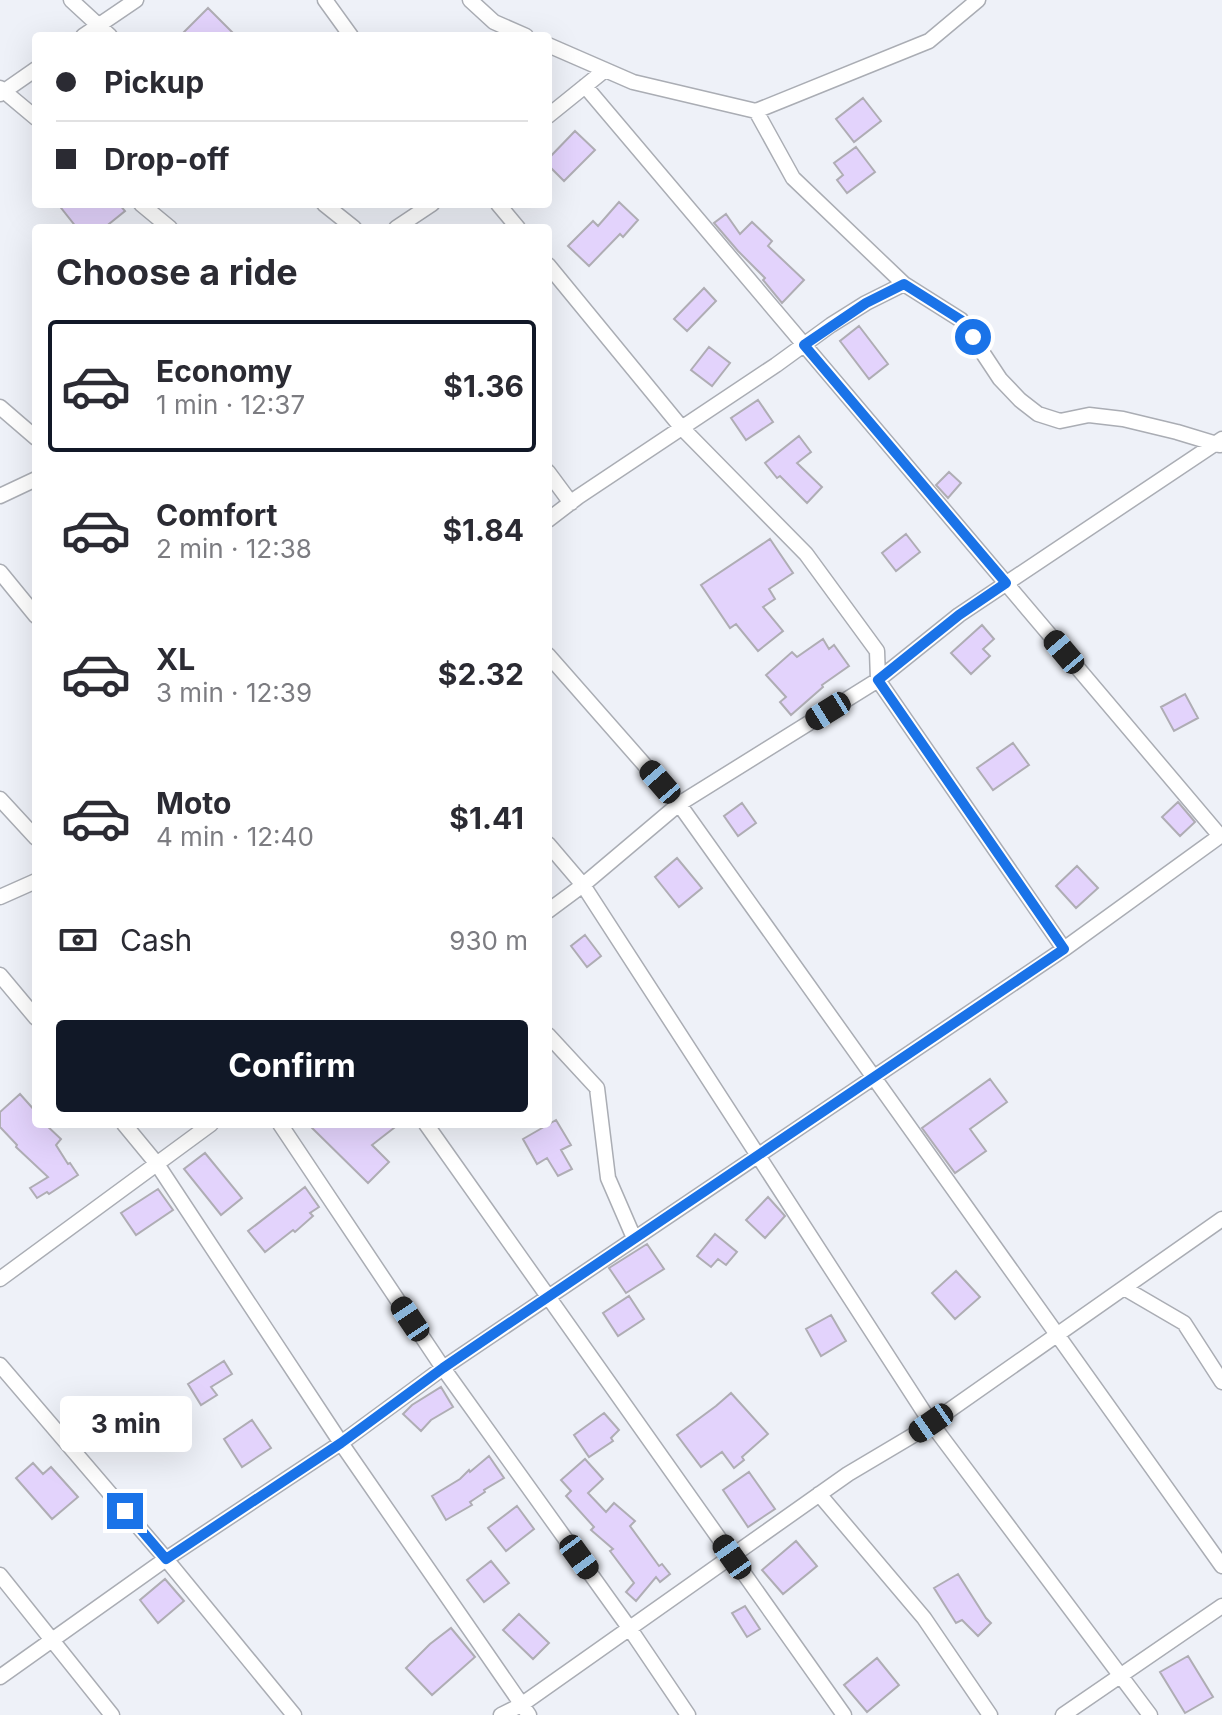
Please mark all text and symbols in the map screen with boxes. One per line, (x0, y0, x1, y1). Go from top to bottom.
text: Pickup (104, 64, 204, 100)
text: Drop-off (104, 141, 230, 177)
text: Choose a ride (56, 250, 298, 294)
route start (955, 319, 991, 355)
icon: car (60, 350, 132, 422)
text: Economy (156, 353, 292, 389)
text: $1.36 (443, 368, 524, 404)
text: 1 min · 12:37 (156, 389, 305, 420)
icon: car (60, 494, 132, 566)
text: Comfort (156, 497, 277, 533)
text: $1.84 (442, 512, 524, 548)
text: 2 min · 12:38 (156, 533, 312, 564)
car (1039, 626, 1089, 678)
icon: car (60, 638, 132, 710)
text: XL (156, 641, 195, 677)
text: $2.32 (438, 656, 524, 692)
text: 3 min · 12:39 (156, 677, 312, 708)
car (801, 688, 855, 734)
car (635, 756, 685, 808)
icon: car (60, 782, 132, 854)
text: Moto (156, 785, 231, 821)
text: $1.41 (449, 800, 524, 836)
text: 4 min · 12:40 (156, 821, 314, 852)
icon: cash (56, 918, 100, 962)
text: Cash (120, 922, 192, 958)
text: 930 m (449, 925, 528, 956)
button: Confirm (56, 1020, 528, 1112)
car (387, 1292, 433, 1346)
callout: 3 min (59, 1395, 191, 1451)
car (904, 1399, 958, 1447)
text: 3 min (91, 1408, 161, 1439)
route end (107, 1493, 143, 1529)
car (708, 1530, 756, 1584)
car (555, 1531, 603, 1583)

